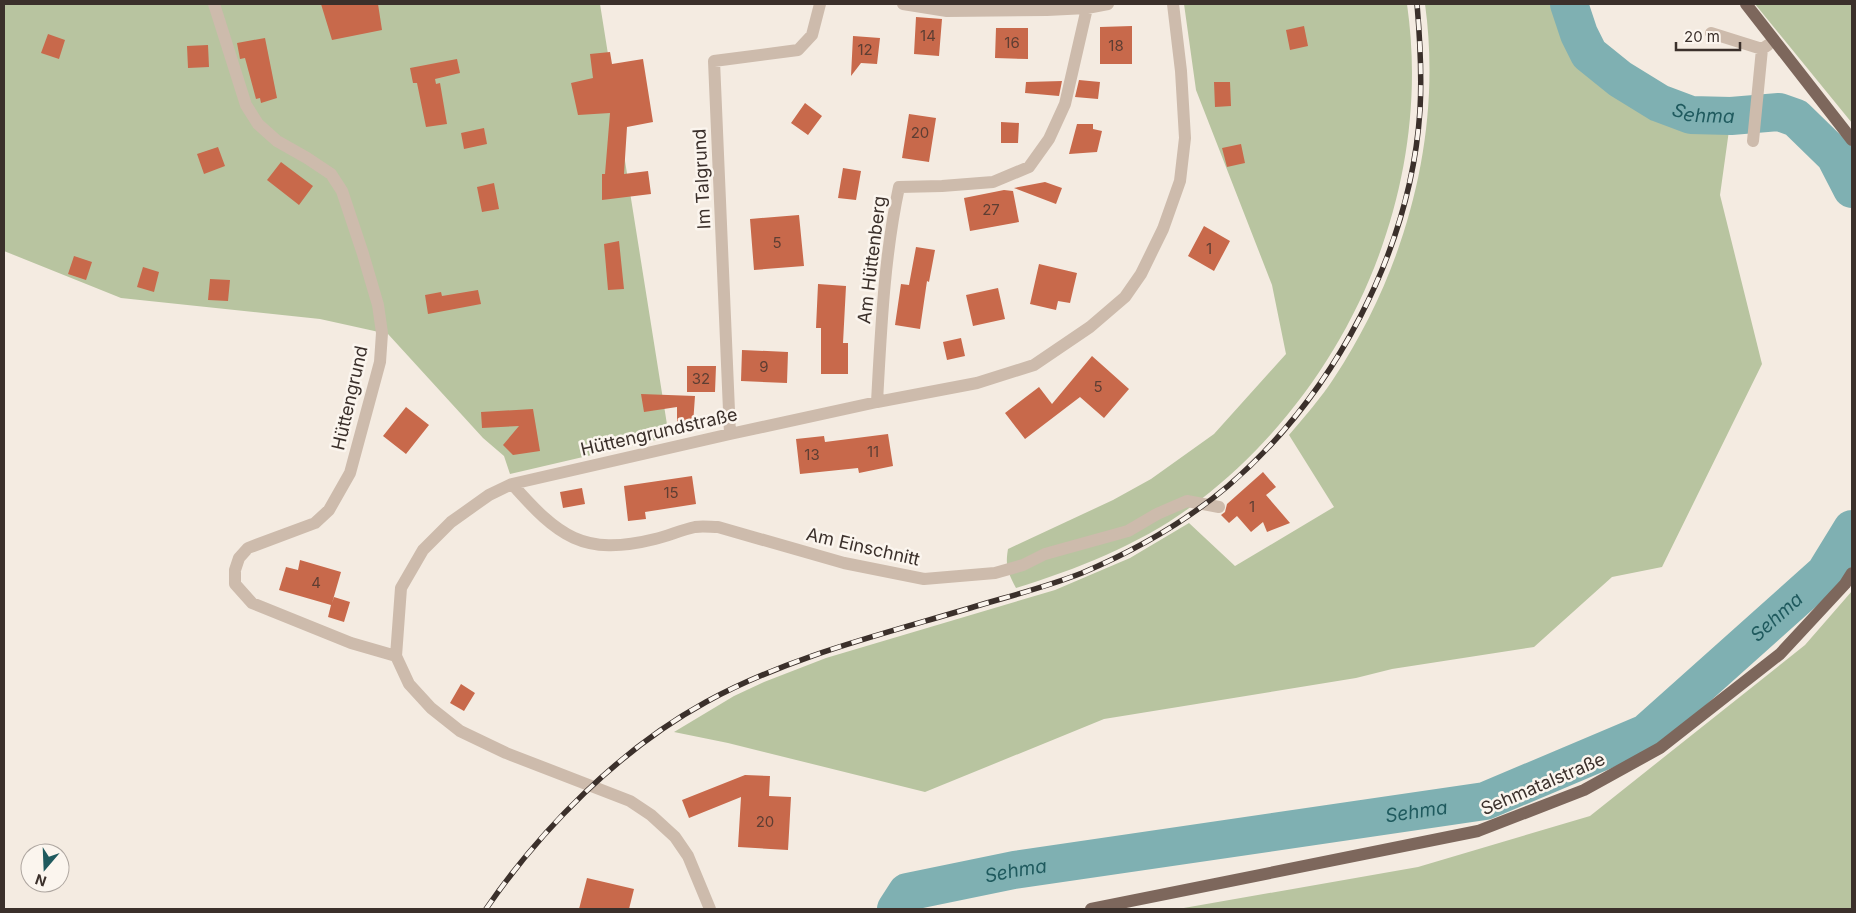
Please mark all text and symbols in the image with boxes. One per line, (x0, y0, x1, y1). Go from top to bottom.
scale bar (1676, 20, 1740, 52)
house number: 14 (920, 26, 936, 45)
text: 20 m (1684, 27, 1720, 46)
house number: 16 (1004, 33, 1020, 52)
house number: 18 (1108, 36, 1124, 55)
house number: 12 (857, 40, 873, 59)
water label: Sehma (1669, 98, 1735, 128)
house number: 20 (911, 123, 929, 142)
street label: Im Talgrund (688, 128, 715, 230)
street label: Am Hüttenberg (853, 195, 890, 325)
house number: 27 (982, 200, 1000, 219)
house number: 5 (772, 233, 782, 252)
house number: 1 (1206, 239, 1212, 258)
street label: Hüttengrund (327, 344, 372, 452)
house number: 9 (759, 357, 769, 376)
house number: 32 (692, 369, 710, 388)
house number: 5 (1093, 377, 1103, 396)
street label: Hüttengrundstraße (578, 403, 739, 460)
house number: 11 (867, 442, 879, 461)
house number: 13 (804, 445, 820, 464)
house number: 15 (663, 483, 679, 502)
house number: 1 (1249, 497, 1255, 516)
street label: Am Einschnitt (804, 523, 922, 570)
house number: 4 (311, 573, 321, 592)
water label: Sehma (1746, 587, 1808, 646)
street label: Sehmatalstraße (1478, 748, 1608, 819)
water label: Sehma (1384, 796, 1449, 827)
house number: 20 (756, 812, 774, 831)
north arrow (20, 843, 70, 893)
water label: Sehma (983, 854, 1049, 888)
text: N (33, 871, 48, 891)

